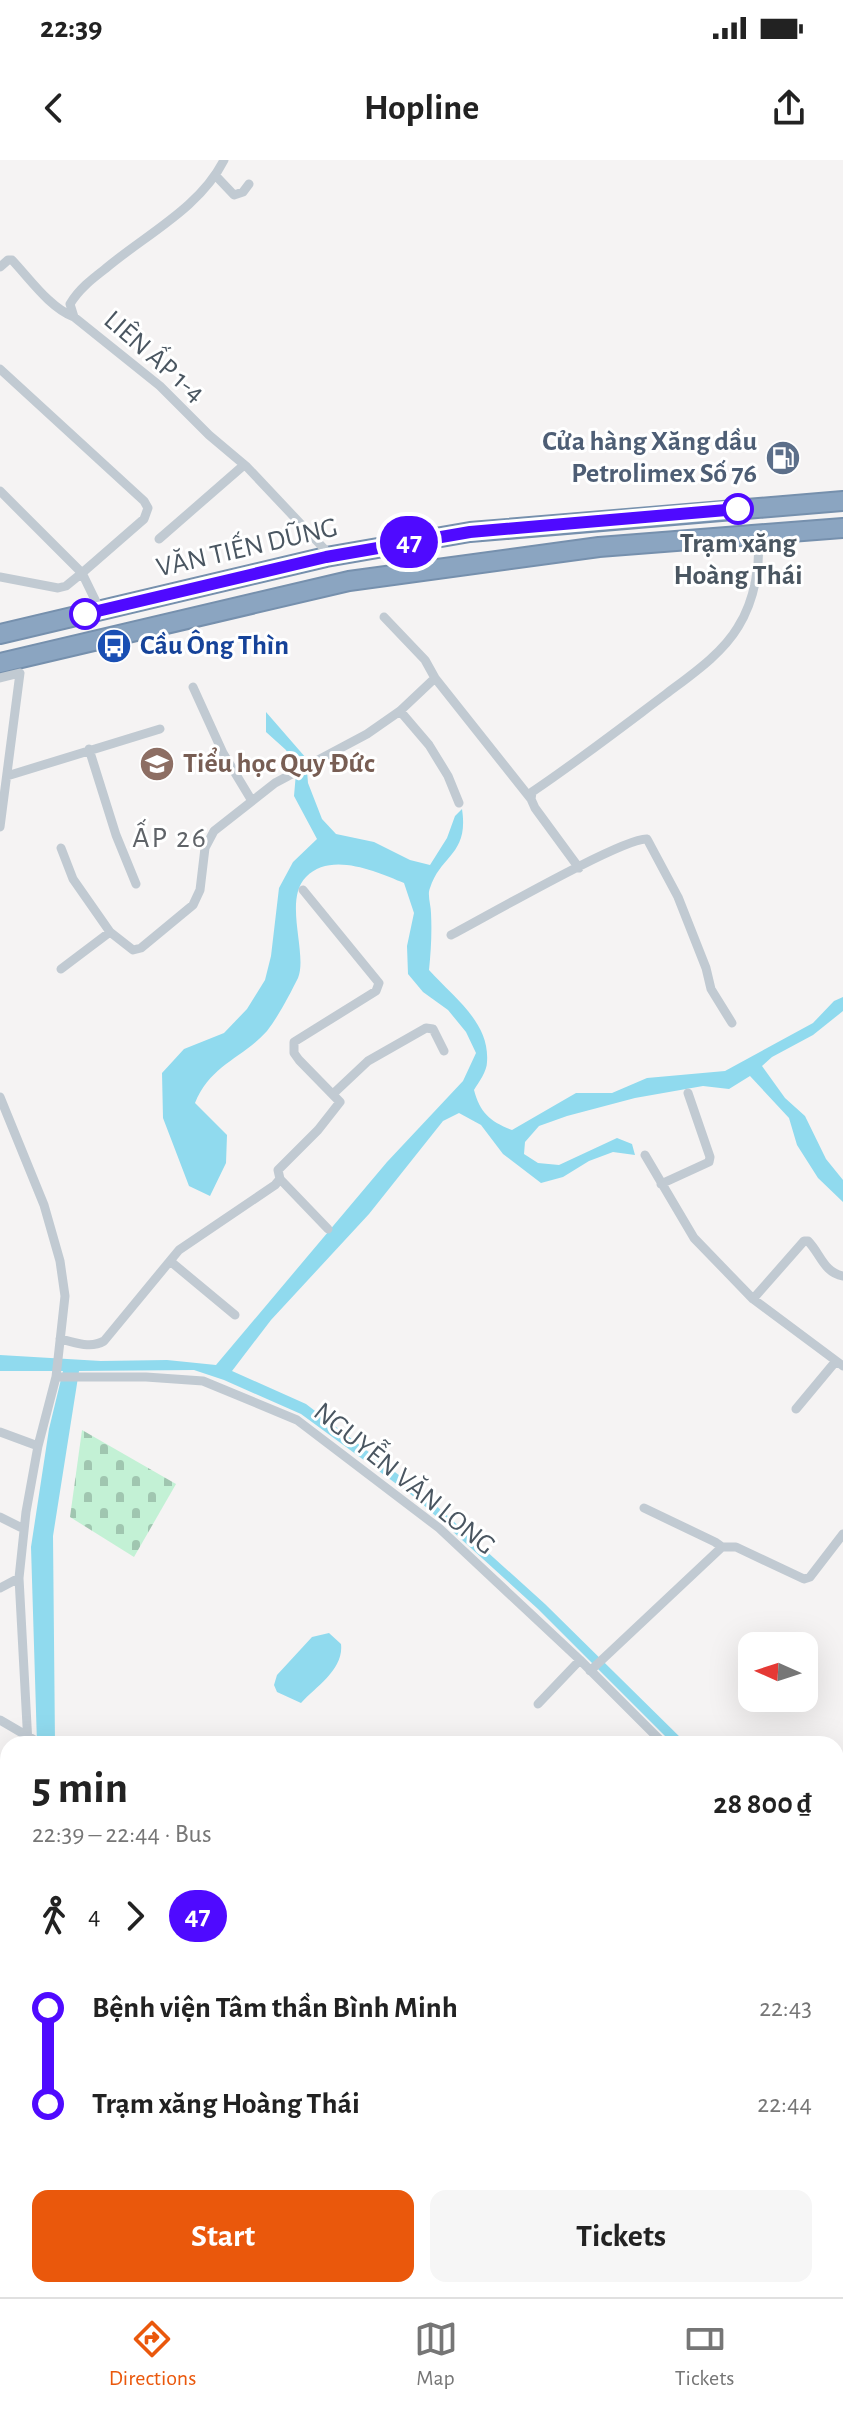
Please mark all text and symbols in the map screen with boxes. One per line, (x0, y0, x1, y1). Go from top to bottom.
text: 22:39 (40, 13, 103, 43)
icon: back (32, 86, 76, 130)
icon: share (767, 86, 811, 130)
text: Hopline (364, 90, 479, 126)
street label: LIÊN ẤP 1-4 (98, 302, 213, 408)
place label: Cửa hàng Xăng dầu Petrolimex Số 76 (542, 427, 757, 488)
fuel station icon: Cửa hàng Xăng dầu Petrolimex Số 76 (764, 439, 802, 477)
marker: Trạm xăng Hoàng Thái (723, 494, 753, 524)
street label: VĂN TIẾN DŨNG (153, 509, 340, 582)
line badge: 47 (373, 516, 445, 568)
text: 47 (396, 528, 422, 556)
place label: Trạm xăng Hoàng Thái (674, 530, 803, 590)
unlabelled marker (70, 599, 100, 629)
bus stop icon: Cầu Ông Thìn (95, 627, 133, 665)
place label: Cầu Ông Thìn (140, 629, 289, 660)
school or university icon: Tiểu học Quy Đức (138, 745, 176, 783)
place label: Tiểu học Quy Đức (183, 747, 375, 778)
district label: ẤP 26 (132, 818, 208, 853)
street label: NGUYỄN VĂN LONG (308, 1393, 504, 1560)
north arrow (738, 1632, 818, 1712)
map controls (738, 1632, 818, 1712)
text: 5 min (32, 1767, 128, 1811)
text: 28 800 ₫ (713, 1789, 812, 1819)
text: 22:39 – 22:44 · Bus (32, 1821, 212, 1847)
icon: walk (32, 1894, 76, 1938)
icon: forward (113, 1894, 157, 1938)
text: 47 (185, 1902, 211, 1930)
text: 4 (88, 1903, 101, 1929)
text: Bệnh viện Tâm thần Bình Minh (92, 1993, 458, 2023)
text: 22:43 (759, 1995, 812, 2021)
text: Trạm xăng Hoàng Thái (92, 2089, 360, 2119)
text: 22:44 (757, 2091, 812, 2117)
button: Start (32, 2190, 414, 2282)
button: Tickets (430, 2190, 812, 2282)
tab: Directions (109, 2317, 196, 2391)
tab: Map (414, 2317, 458, 2391)
tab: Tickets (675, 2317, 734, 2391)

